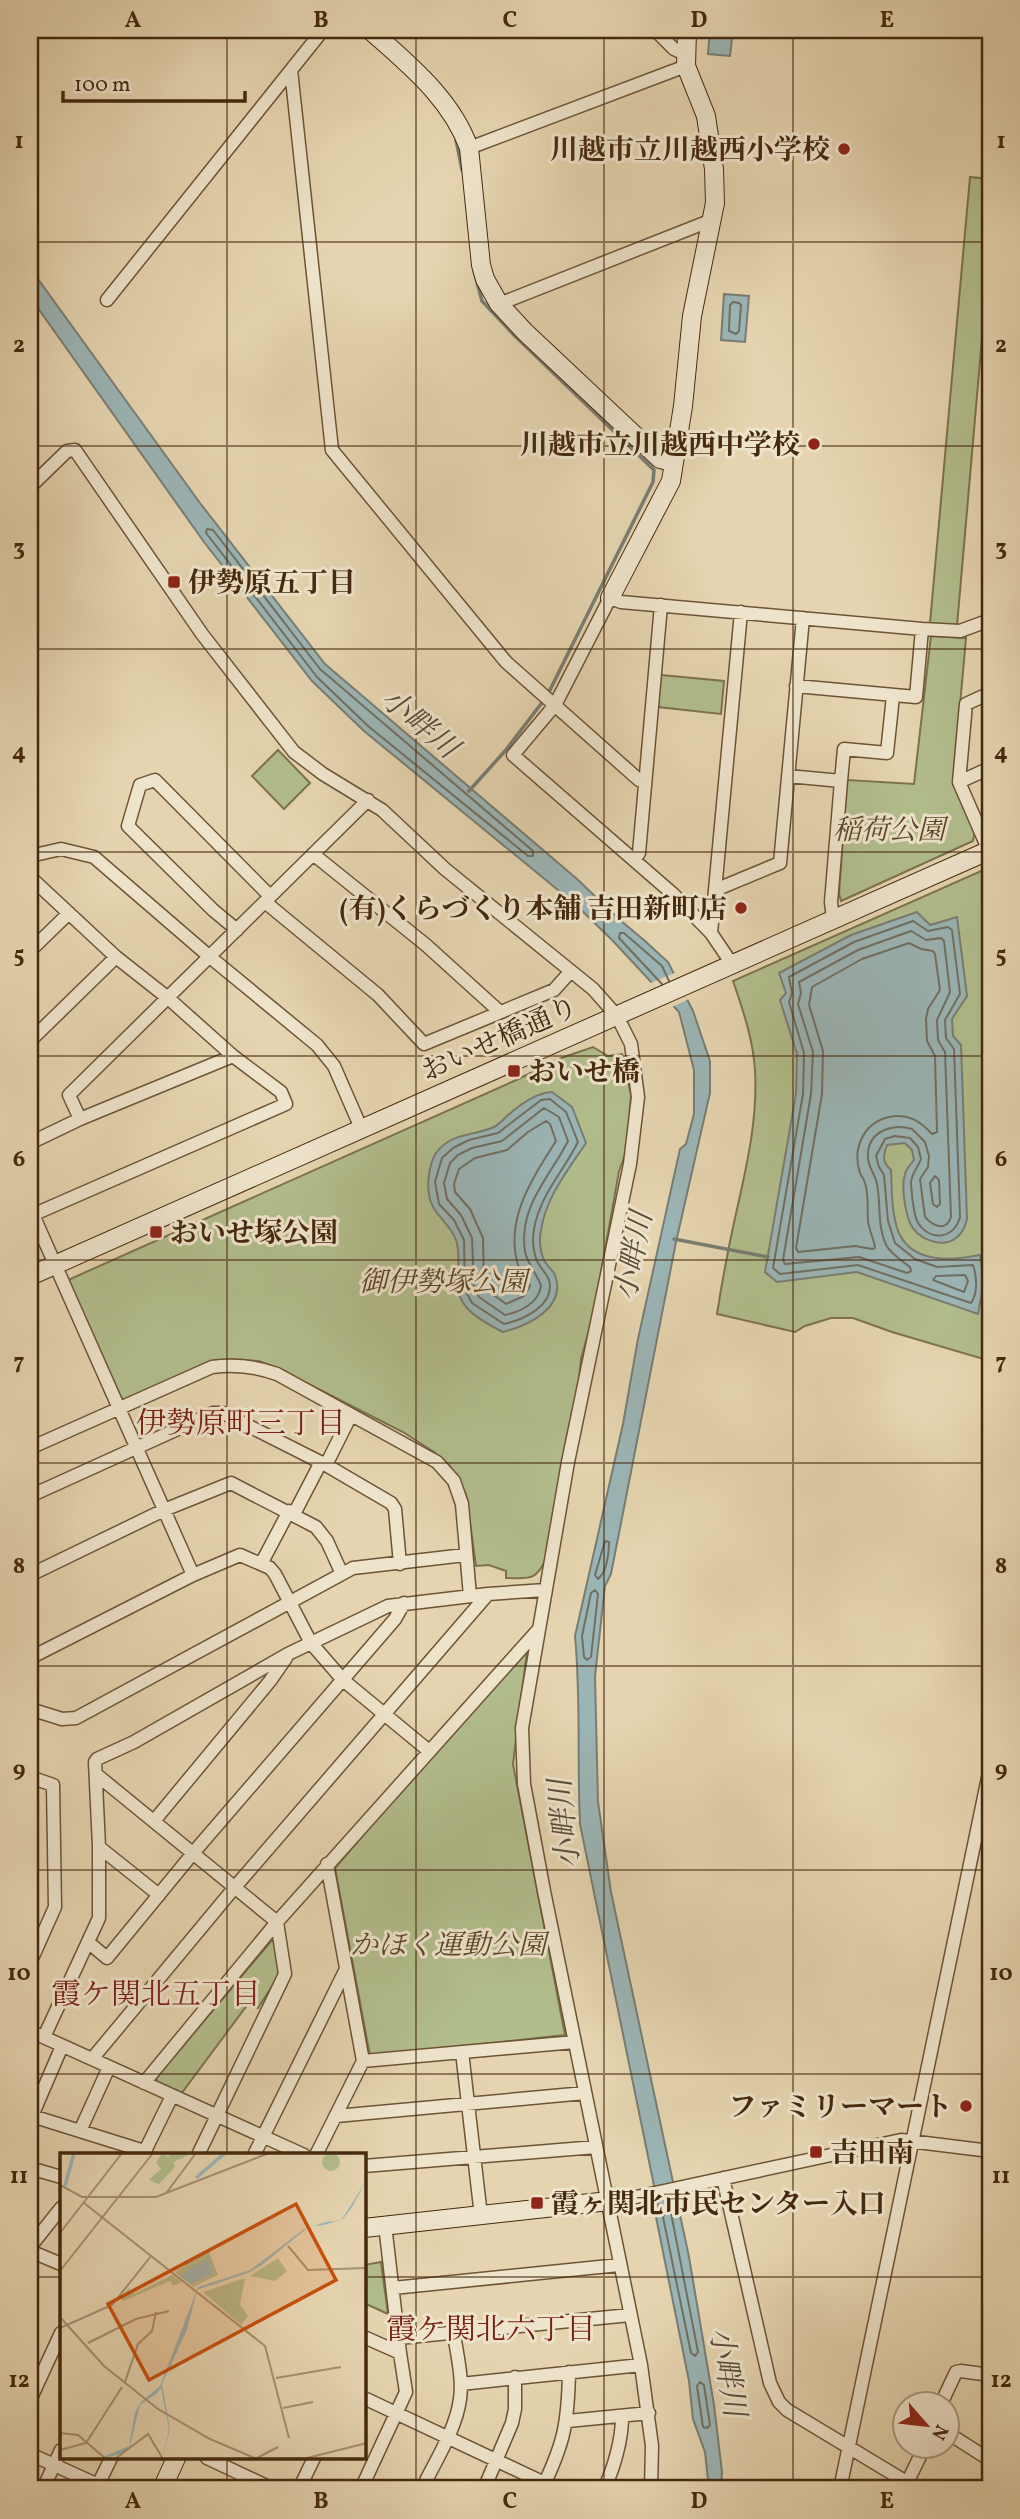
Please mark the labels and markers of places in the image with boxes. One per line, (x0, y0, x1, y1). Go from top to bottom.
place label: 川越市立川越西小学校 (550, 132, 830, 171)
marker: 川越市立川越西小学校 (836, 141, 852, 157)
place label: 川越市立川越西中学校 (520, 427, 800, 466)
marker: 川越市立川越西中学校 (806, 436, 822, 452)
place label: 伊勢原五丁目 (188, 565, 356, 604)
marker: 伊勢原五丁目 (166, 574, 182, 590)
place label: (有)くらづくり本舗 吉田新町店 (340, 891, 727, 930)
marker: (有)くらづくり本舗 吉田新町店 (733, 900, 749, 916)
place label: おいせ橋 (528, 1054, 640, 1088)
marker: おいせ橋 (506, 1063, 522, 1079)
place label: おいせ塚公園 (170, 1215, 338, 1254)
marker: おいせ塚公園 (148, 1224, 164, 1240)
place label: ファミリーマート (729, 2089, 952, 2128)
marker: ファミリーマート (958, 2098, 974, 2114)
place label: 吉田南 (830, 2135, 914, 2174)
marker: 吉田南 (808, 2144, 824, 2160)
place label: 霞ヶ関北市民センター入口 (551, 2186, 886, 2225)
marker: 霞ヶ関北市民センター入口 (529, 2195, 545, 2211)

